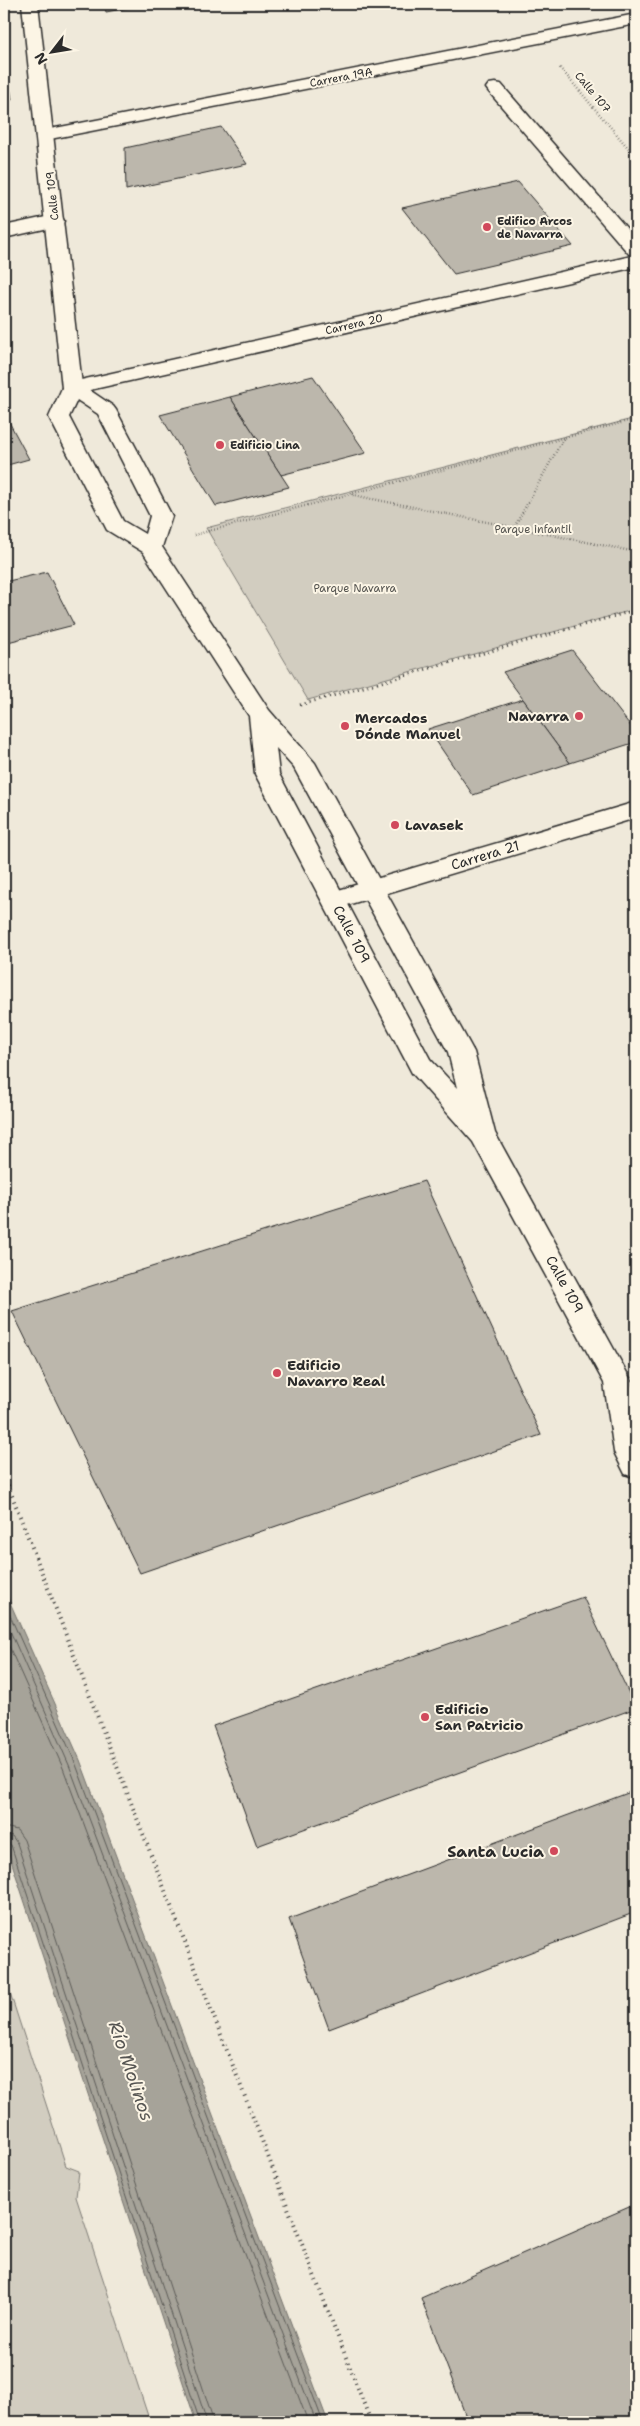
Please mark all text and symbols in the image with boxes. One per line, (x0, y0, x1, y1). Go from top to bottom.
north arrow (28, 28, 78, 78)
text: N (30, 49, 51, 68)
street label: Carrera 19A (308, 64, 374, 91)
street label: Calle 107 (571, 69, 614, 116)
street label: Calle 109 (42, 171, 63, 221)
place label: Edifico Arcos de Navarra (497, 214, 572, 242)
marker: Edifico Arcos de Navarra (481, 221, 493, 233)
street label: Carrera 20 (324, 311, 384, 338)
place label: Edificio Lina (230, 438, 300, 453)
marker: Edificio Lina (214, 439, 226, 451)
park label: Parque infantil (494, 522, 572, 537)
park label: Parque Navarra (314, 581, 397, 596)
place label: Navarra (508, 707, 569, 725)
place label: Mercados Dónde Manuel (355, 709, 461, 743)
marker: Navarra (573, 710, 585, 722)
marker: Mercados Dónde Manuel (339, 720, 351, 732)
place label: Lavasek (405, 816, 464, 834)
marker: Lavasek (389, 819, 401, 831)
street label: Carrera 21 (449, 836, 521, 874)
street label: Calle 109 (329, 902, 375, 966)
street label: Calle 109 (542, 1252, 588, 1316)
place label: Edificio Navarro Real (287, 1356, 386, 1390)
marker: Edificio Navarro Real (271, 1367, 283, 1379)
place label: Edificio San Patricio (435, 1700, 523, 1734)
marker: Edificio San Patricio (419, 1711, 431, 1723)
place label: Santa Lucia (447, 1841, 544, 1862)
marker: Santa Lucia (548, 1845, 560, 1857)
water label: Río Molinos (103, 2018, 159, 2124)

